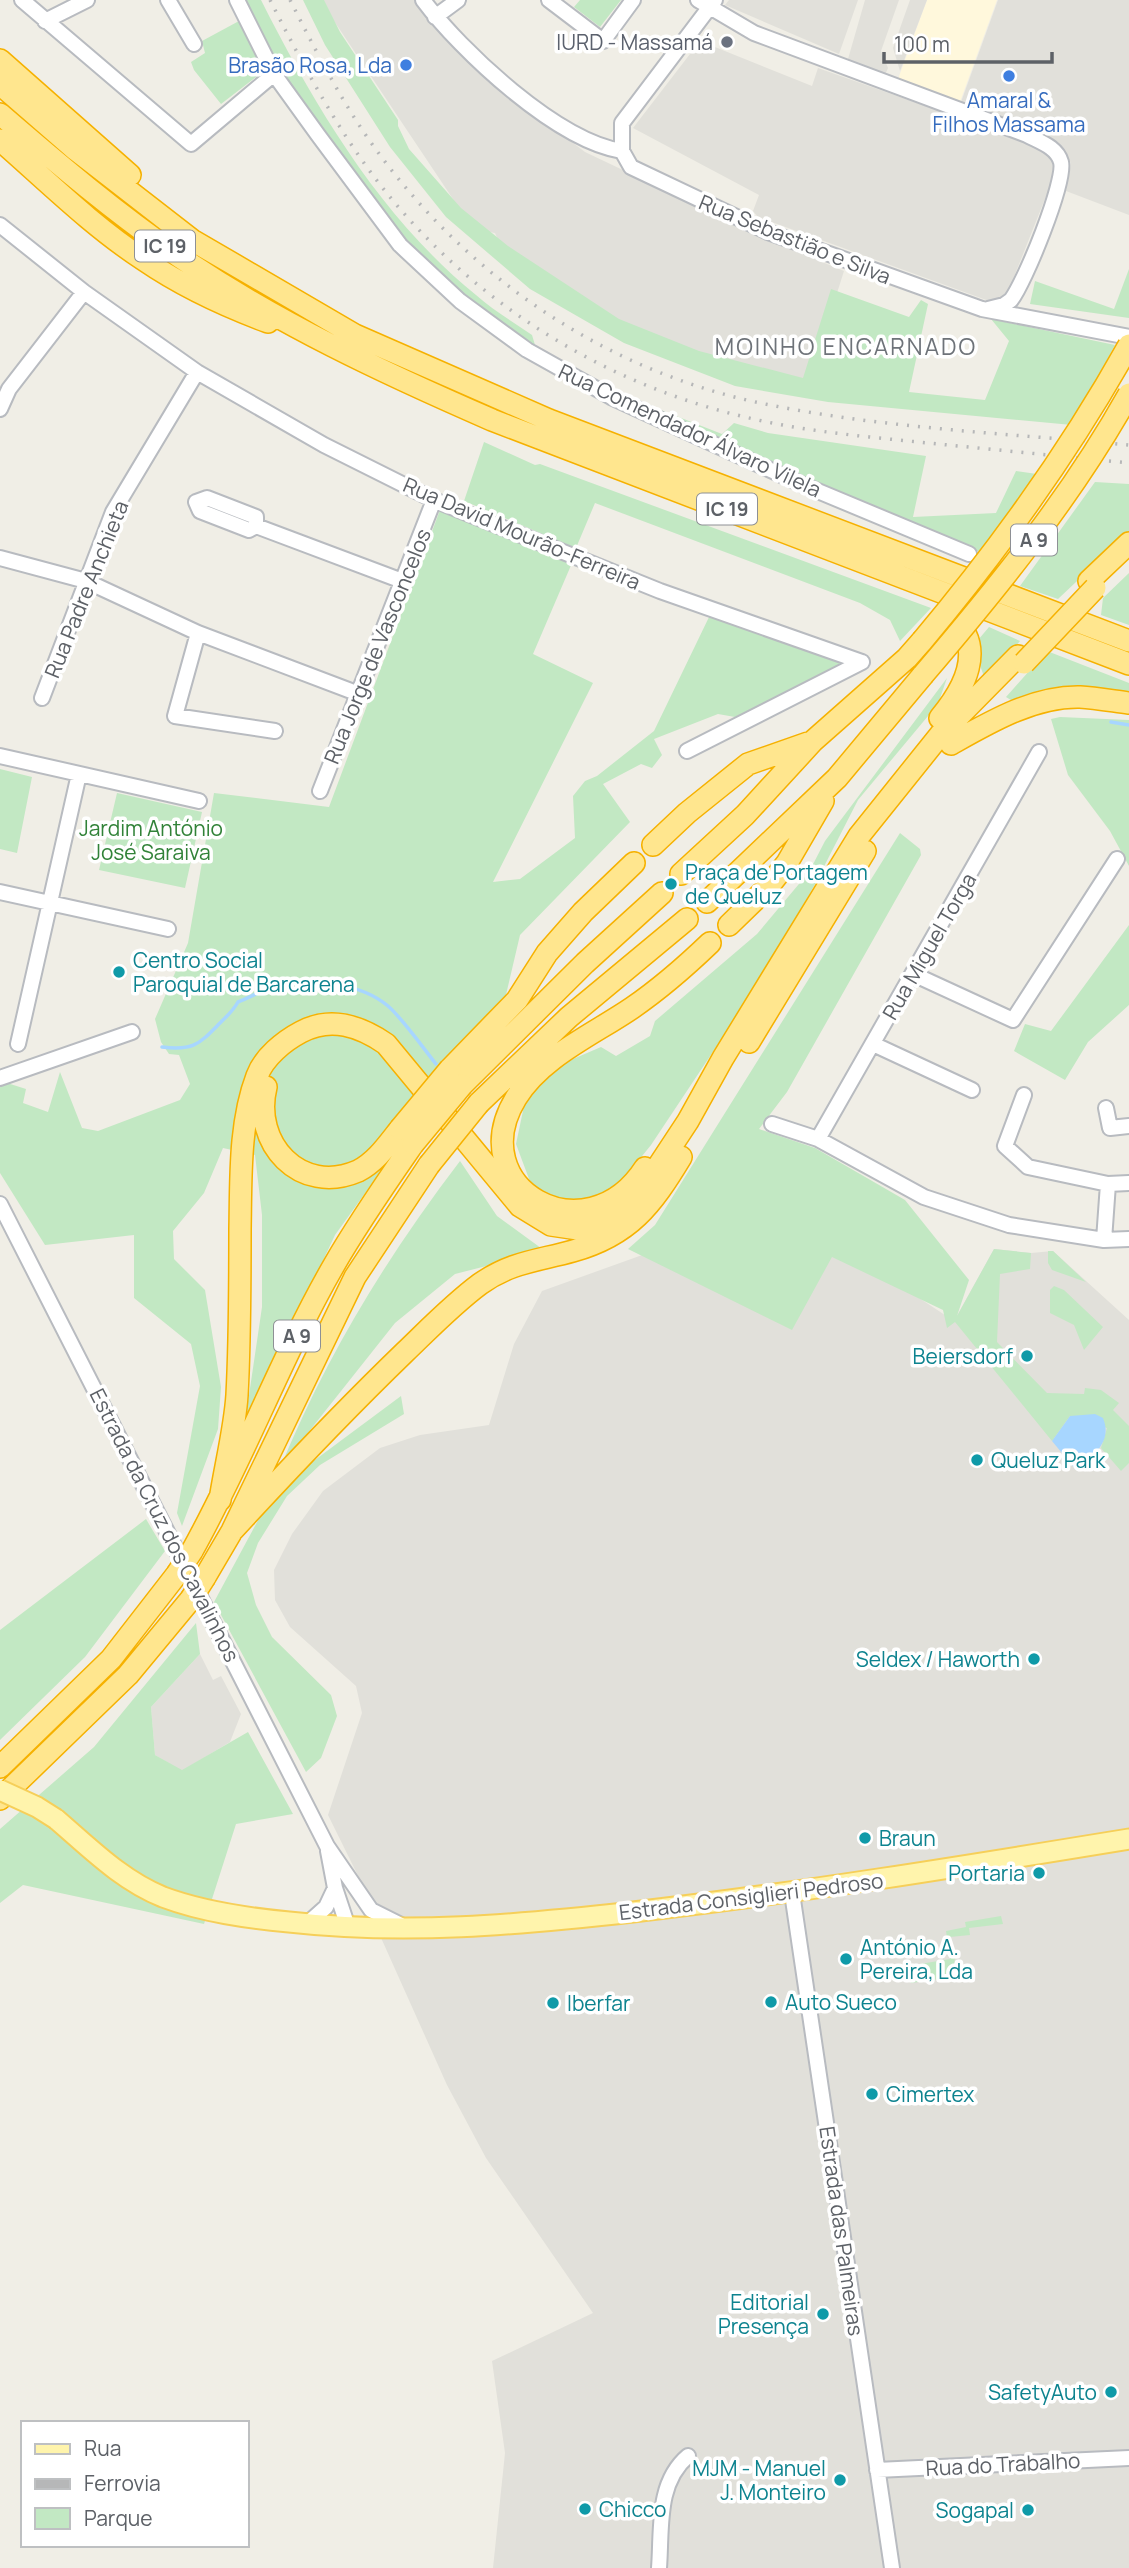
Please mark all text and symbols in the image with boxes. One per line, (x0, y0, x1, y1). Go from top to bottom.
scale bar (884, 21, 1052, 65)
place label: IURD - Massamá (556, 28, 713, 56)
text: 100 m (894, 30, 950, 58)
marker: IURD - Massamá (719, 34, 735, 50)
place label: Brasão Rosa, Lda (228, 51, 392, 79)
marker: Brasão Rosa, Lda (398, 57, 414, 73)
marker: Amaral & Filhos Massama (1001, 68, 1017, 84)
place label: Amaral & Filhos Massama (933, 86, 1085, 138)
street label: Rua Sebastião e Silva (695, 188, 895, 290)
road number: IC 19 (135, 230, 195, 262)
district label: MOINHO ENCARNADO (715, 330, 977, 362)
street label: Rua Comendador Álvaro Vilela (554, 357, 826, 503)
street label: Rua David Mourão-Ferreira (399, 470, 645, 596)
road number: IC 19 (697, 494, 757, 524)
street label: Rua Padre Anchieta (38, 496, 134, 682)
street label: Rua Jorge de Vasconcelos (317, 524, 437, 768)
road number: A 9 (1011, 524, 1057, 555)
park label: Jardim António José Saraiva (79, 814, 223, 866)
place label: Praça de Portagem de Queluz (685, 858, 868, 910)
street label: Rua Miguel Torga (876, 868, 982, 1024)
marker: Praça de Portagem de Queluz (663, 876, 679, 892)
place label: Centro Social Paroquial de Barcarena (133, 946, 355, 998)
marker: Centro Social Paroquial de Barcarena (111, 964, 127, 980)
road number: A 9 (274, 1320, 320, 1352)
place label: Beiersdorf (913, 1342, 1014, 1370)
marker: Beiersdorf (1019, 1348, 1035, 1364)
street label: Estrada da Cruz dos Cavalinhos (84, 1384, 246, 1666)
place label: Queluz Park (991, 1446, 1106, 1474)
marker: Queluz Park (969, 1452, 985, 1468)
place label: Seldex / Haworth (856, 1645, 1020, 1673)
marker: Seldex / Haworth (1026, 1651, 1042, 1667)
place label: Braun (879, 1824, 936, 1852)
marker: Braun (857, 1830, 873, 1846)
place label: Portaria (948, 1859, 1025, 1887)
marker: Portaria (1031, 1865, 1047, 1881)
street label: Estrada Consiglieri Pedroso (617, 1866, 885, 1926)
place label: António A. Pereira, Lda (860, 1933, 973, 1985)
marker: António A. Pereira, Lda (838, 1951, 854, 1967)
place label: Auto Sueco (785, 1988, 897, 2016)
place label: Iberfar (567, 1989, 631, 2017)
marker: Auto Sueco (763, 1994, 779, 2010)
marker: Iberfar (545, 1995, 561, 2011)
place label: Cimertex (886, 2080, 974, 2108)
marker: Cimertex (864, 2086, 880, 2102)
street label: Estrada das Palmeiras (813, 2124, 871, 2338)
place label: Editorial Presença (718, 2288, 809, 2340)
marker: Editorial Presença (815, 2306, 831, 2322)
place label: SafetyAuto (988, 2378, 1097, 2406)
marker: SafetyAuto (1103, 2384, 1119, 2400)
legend (21, 2421, 248, 2547)
text: Rua (84, 2434, 121, 2462)
street label: Rua do Trabalho (925, 2446, 1081, 2482)
place label: MJM - Manuel J. Monteiro (692, 2454, 826, 2506)
text: Ferrovia (84, 2469, 161, 2497)
marker: MJM - Manuel J. Monteiro (832, 2472, 848, 2488)
place label: Chicco (599, 2495, 666, 2523)
place label: Sogapal (936, 2496, 1014, 2524)
marker: Chicco (577, 2501, 593, 2517)
marker: Sogapal (1020, 2502, 1036, 2518)
text: Parque (84, 2504, 153, 2532)

